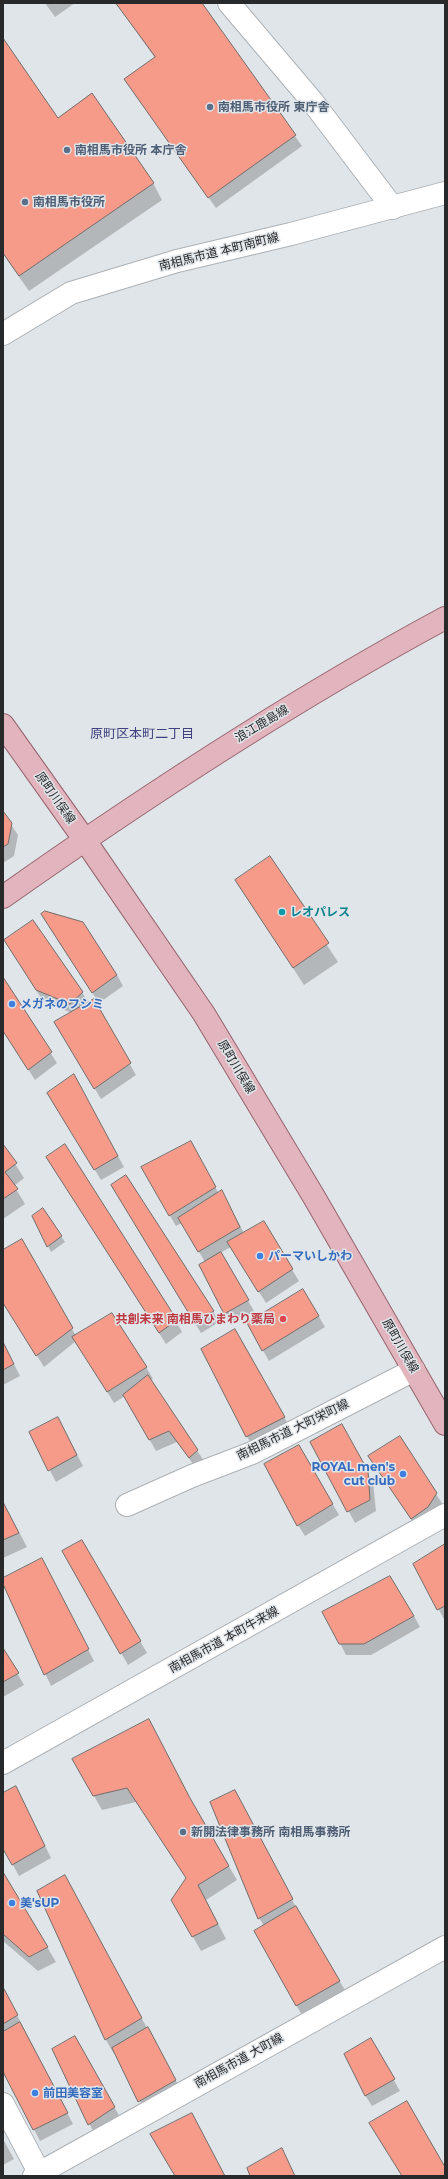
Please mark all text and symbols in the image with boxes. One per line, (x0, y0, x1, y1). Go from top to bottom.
place label: 南相馬市役所 東庁舎 (218, 100, 329, 114)
marker: 南相馬市役所 東庁舎 (205, 102, 215, 112)
place label: 南相馬市役所 本庁舎 (75, 143, 186, 157)
marker: 南相馬市役所 本庁舎 (62, 145, 72, 155)
place label: 南相馬市役所 (33, 195, 105, 209)
marker: 南相馬市役所 (20, 197, 30, 207)
street label: 南相馬市道 本町南町線 (158, 230, 280, 274)
street label: 浪江鹿島線 (233, 702, 291, 746)
district label: 原町区本町二丁目 (90, 726, 194, 742)
street label: 原町川俣線 (32, 769, 78, 827)
place label: レオパレス (290, 905, 350, 919)
marker: レオパレス (277, 907, 287, 917)
place label: メガネのフシミ (20, 997, 104, 1011)
marker: メガネのフシミ (7, 999, 17, 1009)
street label: 原町川俣線 (214, 1038, 258, 1096)
place label: パーマいしかわ (268, 1249, 352, 1263)
marker: パーマいしかわ (255, 1251, 265, 1261)
place label: 共創未来 南相馬ひまわり薬局 (116, 1312, 275, 1326)
marker: 共創未来 南相馬ひまわり薬局 (278, 1314, 288, 1324)
street label: 原町川俣線 (379, 1316, 421, 1376)
street label: 南相馬市道 大町栄町線 (235, 1397, 351, 1463)
place label: ROYAL men's cut club (311, 1460, 395, 1488)
marker: ROYAL men's cut club (398, 1469, 408, 1479)
street label: 南相馬市道 本町牛来線 (167, 1604, 281, 1676)
place label: 新開法律事務所 南相馬事務所 (191, 1825, 350, 1839)
marker: 新開法律事務所 南相馬事務所 (178, 1827, 188, 1837)
place label: 美'sUP (20, 1896, 59, 1910)
marker: 美'sUP (7, 1898, 17, 1908)
street label: 南相馬市道 大町線 (192, 2031, 286, 2091)
place label: 前田美容室 (43, 2086, 103, 2100)
marker: 前田美容室 (30, 2088, 40, 2098)

